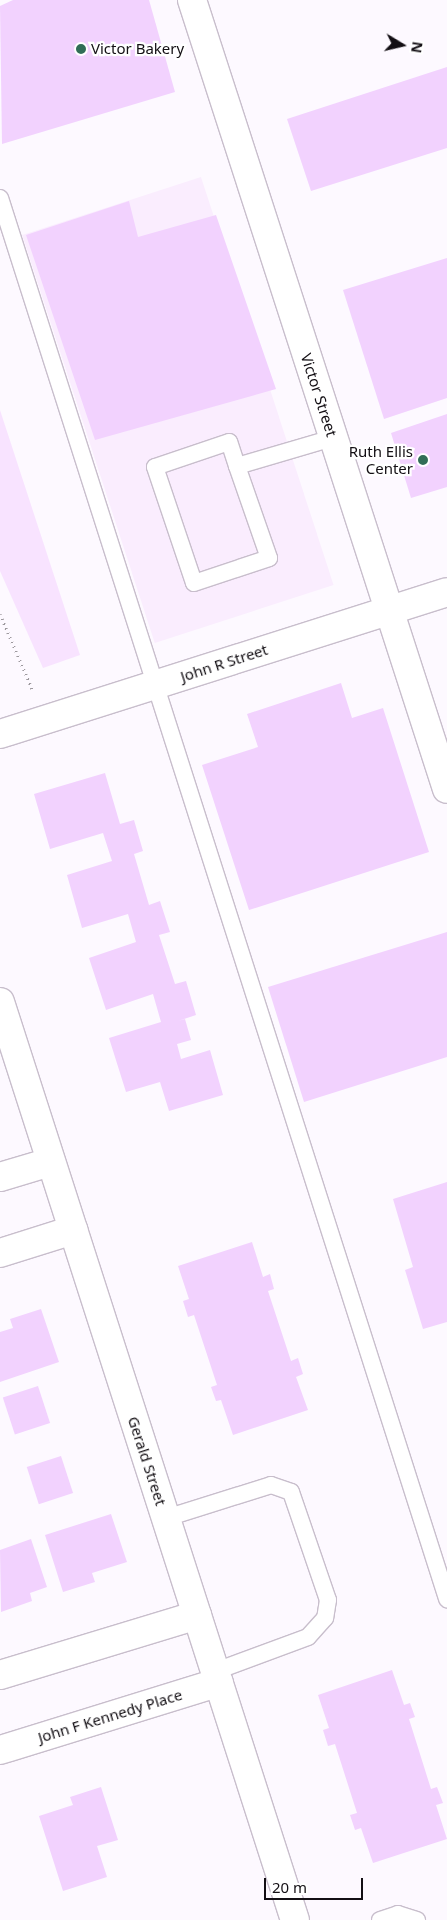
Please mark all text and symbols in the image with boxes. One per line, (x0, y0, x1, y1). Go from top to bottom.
north arrow (377, 20, 427, 70)
place label: Victor Bakery (91, 40, 184, 58)
text: N (407, 40, 428, 55)
marker: Victor Bakery (75, 43, 87, 55)
street label: Victor Street (297, 351, 341, 439)
place label: Ruth Ellis Center (349, 442, 413, 477)
marker: Ruth Ellis Center (417, 454, 429, 466)
street label: John R Street (178, 640, 270, 686)
street label: Gerald Street (124, 1414, 170, 1508)
street label: John F Kennedy Place (36, 1685, 184, 1747)
scale bar (267, 1868, 366, 1900)
text: 20 m (272, 1877, 307, 1897)

